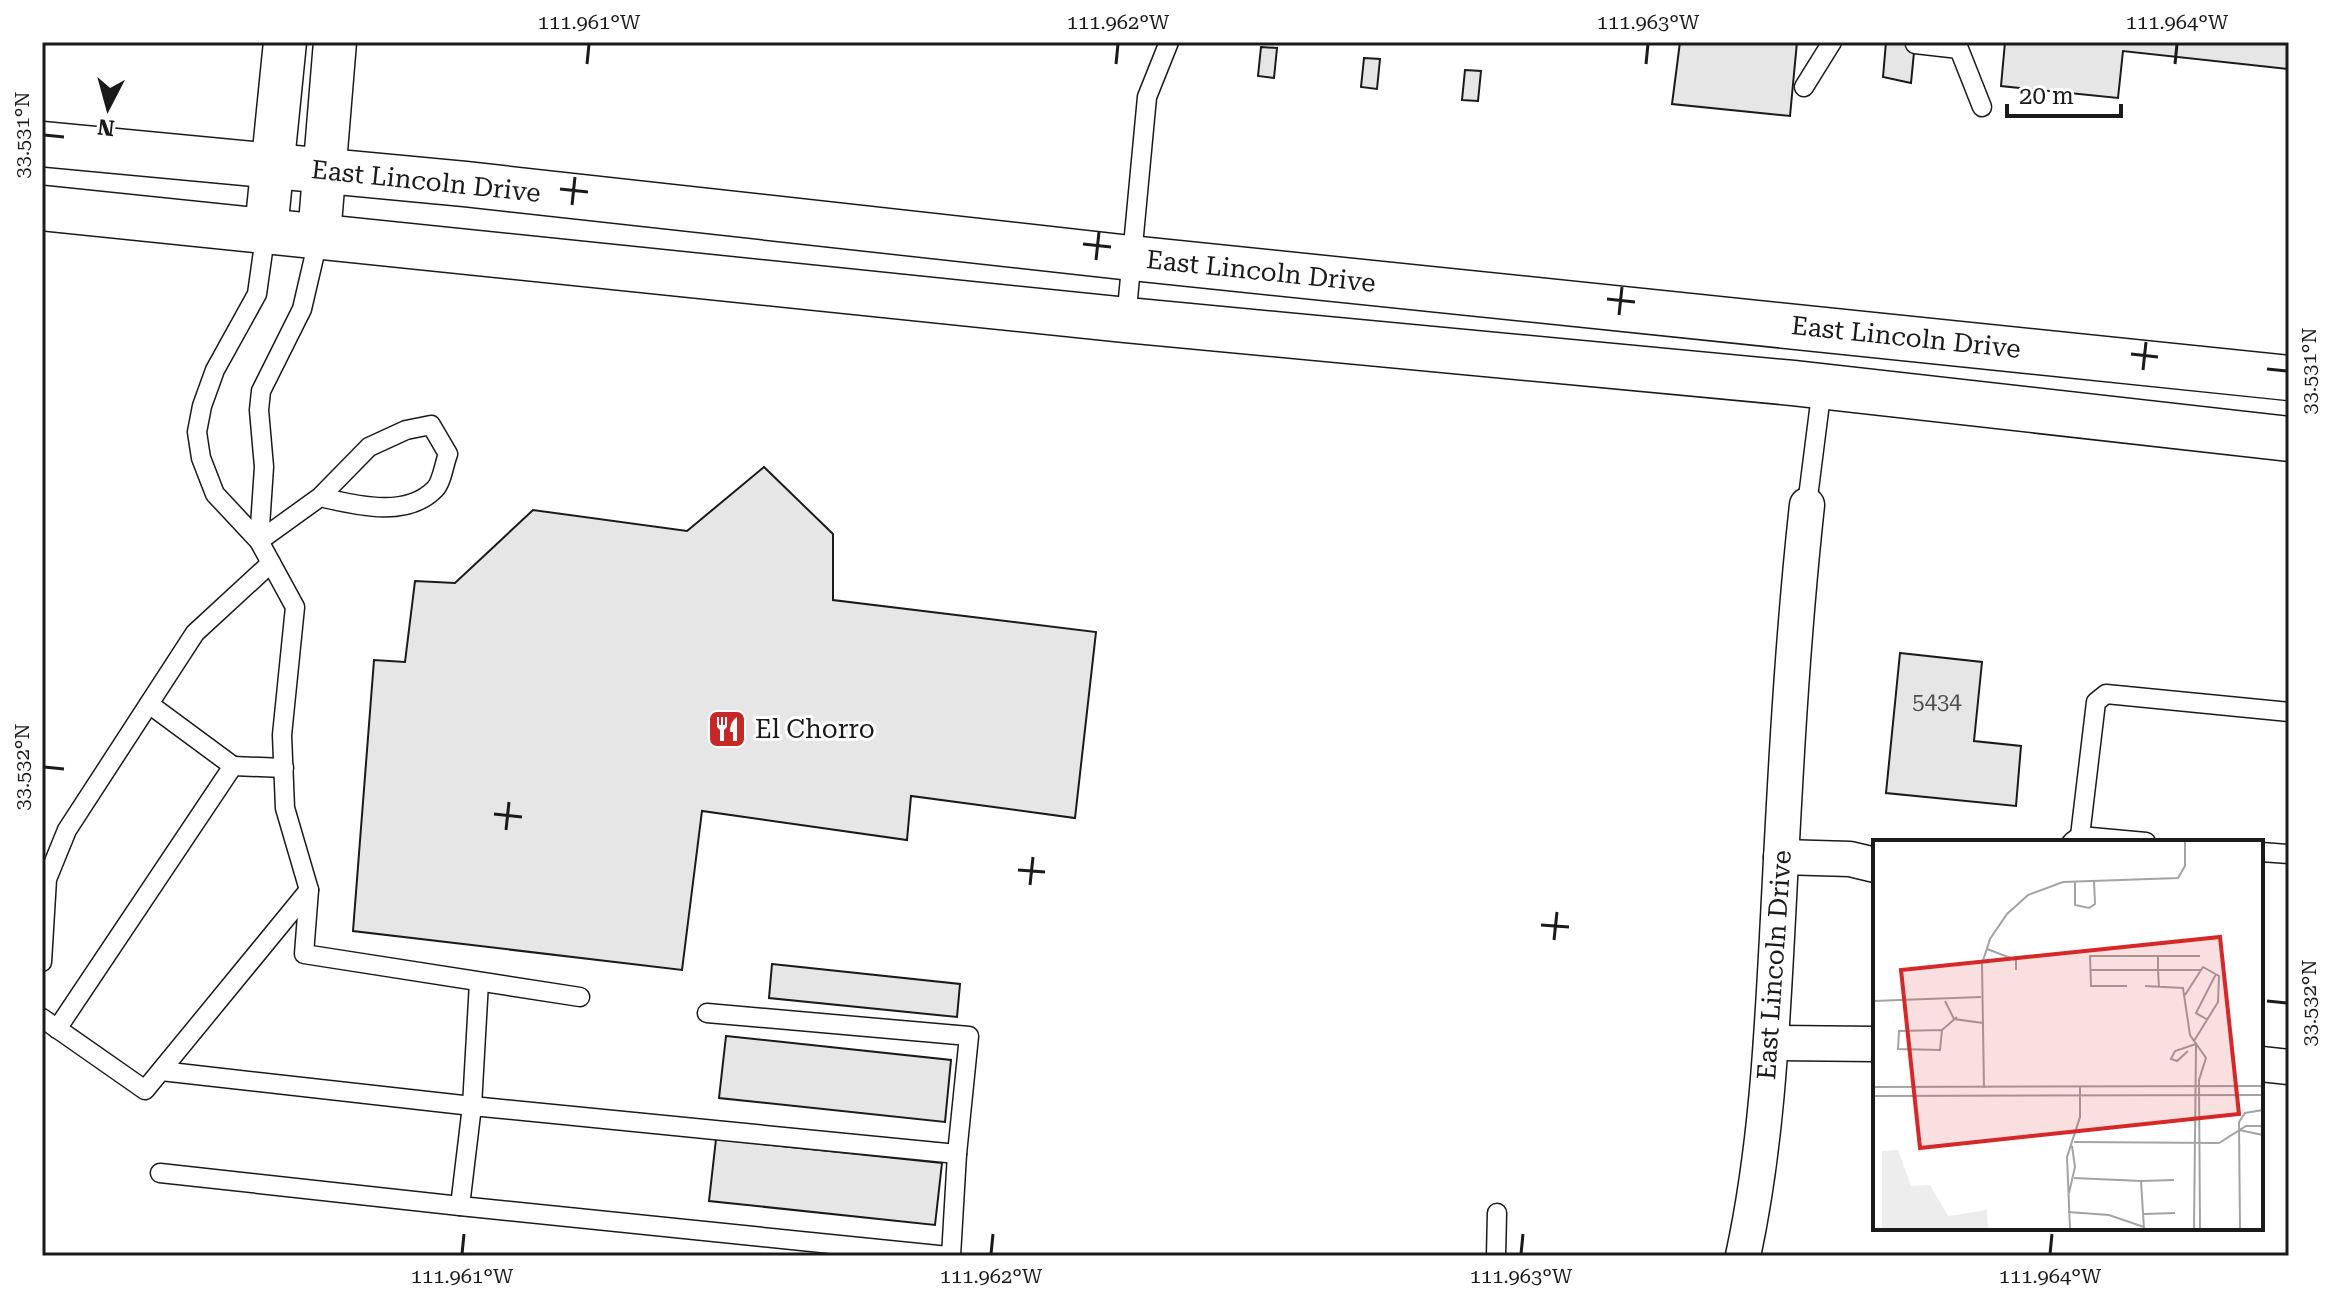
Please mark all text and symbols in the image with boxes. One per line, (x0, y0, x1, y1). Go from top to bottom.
text: 111.961°W (538, 10, 641, 34)
text: 111.962°W (1067, 10, 1170, 34)
text: 111.963°W (1597, 10, 1700, 34)
text: 111.964°W (2126, 10, 2229, 34)
north arrow (68, 68, 148, 148)
scale bar (2007, 68, 2121, 118)
text: 20 m (2019, 82, 2074, 110)
text: 33.531°N (10, 92, 34, 178)
text: N (96, 114, 116, 141)
street label: East Lincoln Drive (310, 154, 542, 208)
street label: East Lincoln Drive (1145, 244, 1377, 298)
street label: East Lincoln Drive (1790, 310, 2022, 364)
text: 33.531°N (2297, 328, 2321, 414)
house number: 5434 (1912, 689, 1962, 714)
restaurant icon: El Chorro (706, 708, 748, 750)
place label: El Chorro (755, 714, 875, 744)
text: 33.532°N (10, 724, 34, 810)
inset map (1873, 840, 2263, 1230)
street label: East Lincoln Drive (1751, 849, 1797, 1081)
text: 33.532°N (2297, 960, 2321, 1046)
text: 111.961°W (411, 1264, 514, 1288)
text: 111.962°W (940, 1264, 1043, 1288)
text: 111.963°W (1470, 1264, 1573, 1288)
text: 111.964°W (1999, 1264, 2102, 1288)

